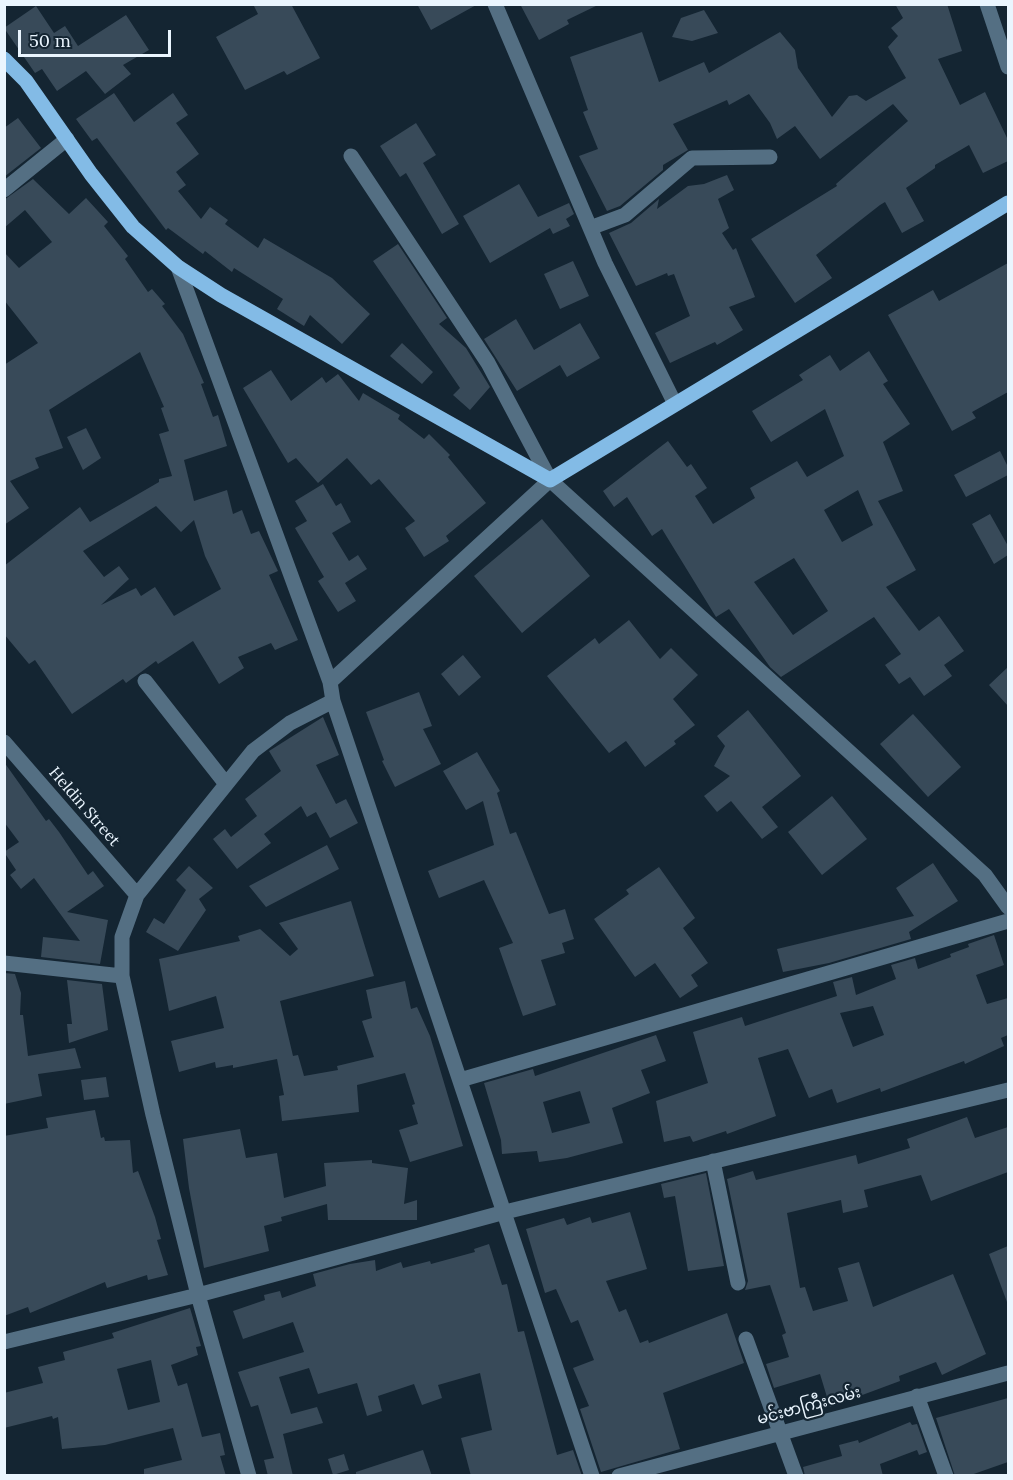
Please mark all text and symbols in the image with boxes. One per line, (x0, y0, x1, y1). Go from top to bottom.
scale bar (21, 18, 174, 56)
text: 50 m (29, 29, 71, 52)
street label: Heldin Street (44, 764, 124, 850)
street label: မင်းဗာကြီးလမ်း (755, 1383, 863, 1429)

